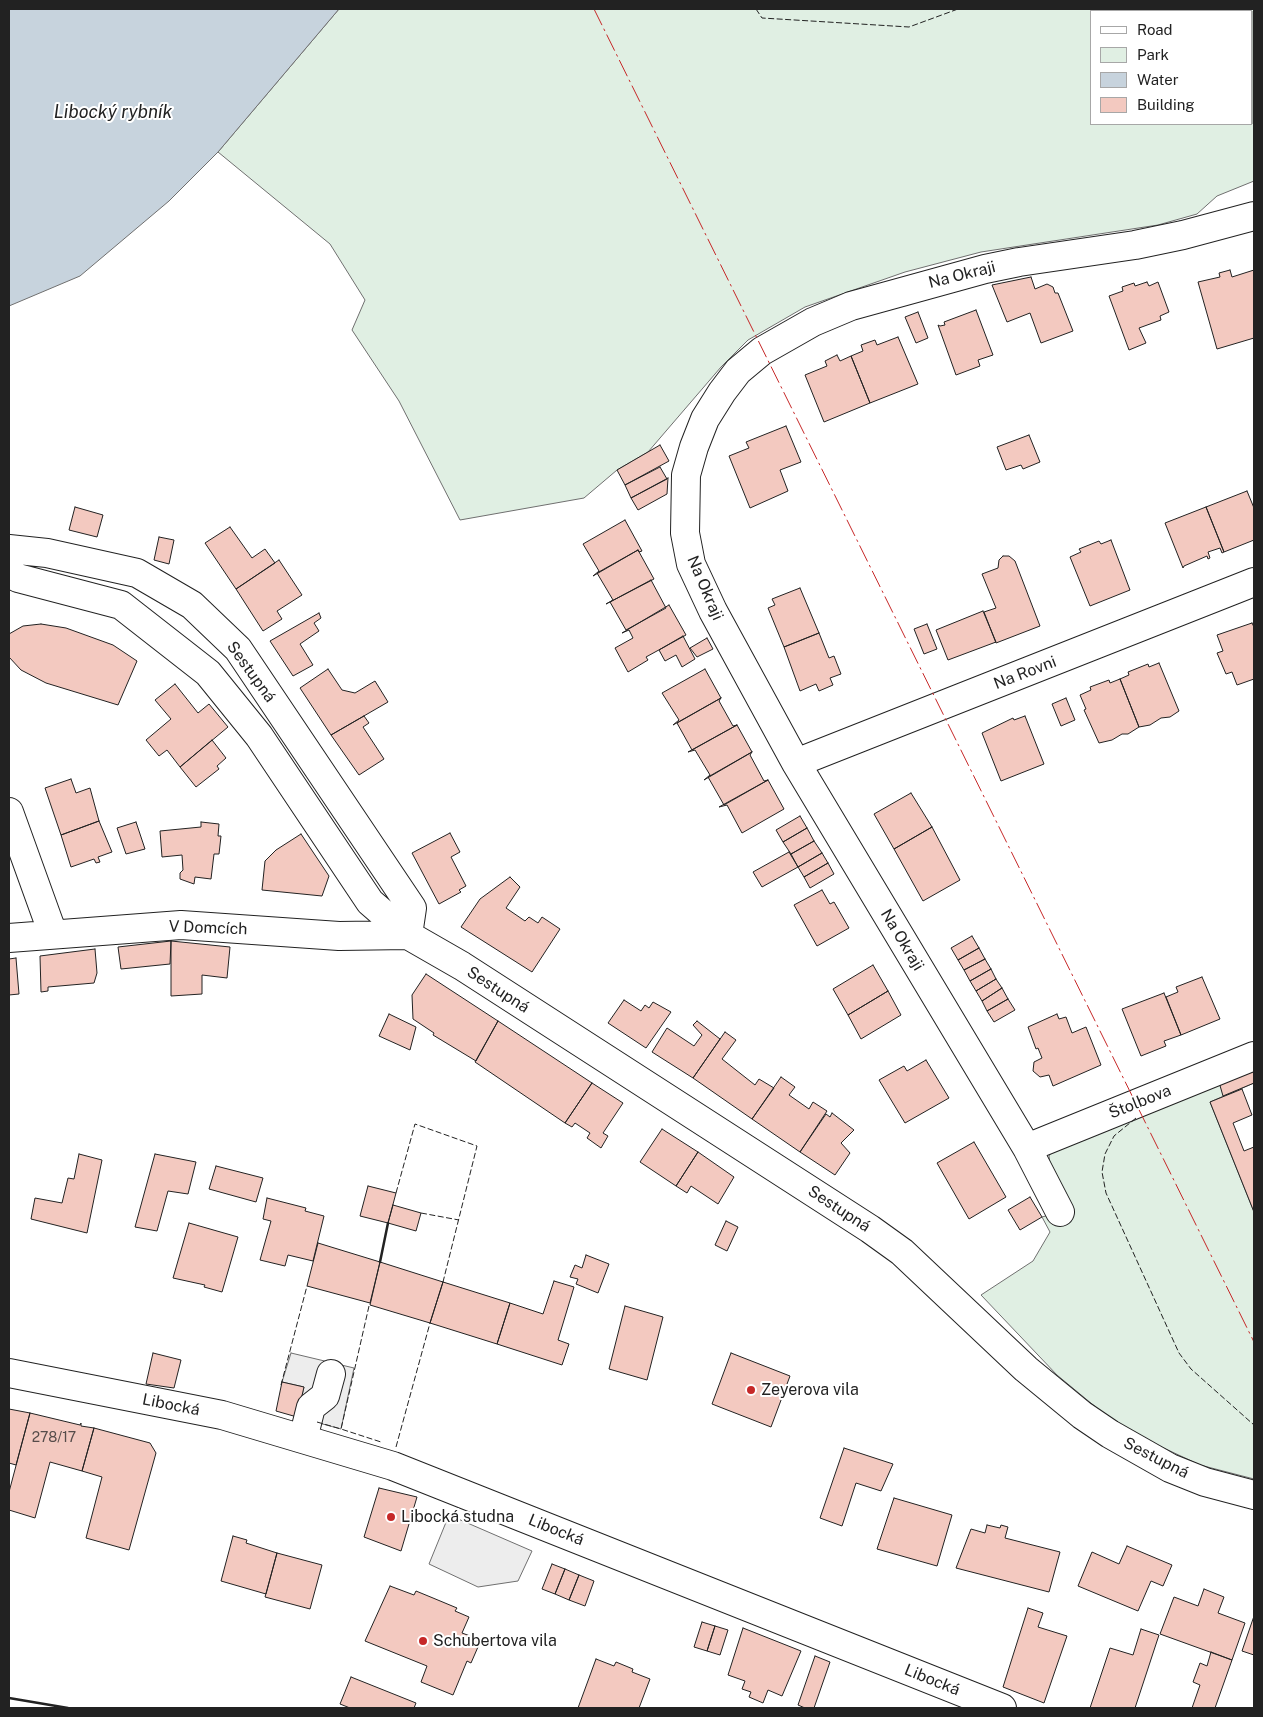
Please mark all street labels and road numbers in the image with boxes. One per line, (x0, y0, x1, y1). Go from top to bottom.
street label: Na Okraji (926, 257, 998, 293)
street label: Na Okraji (683, 553, 727, 623)
street label: Sestupná (222, 638, 280, 706)
street label: Na Rovni (991, 652, 1059, 694)
street label: Na Okraji (876, 906, 928, 974)
street label: V Domcích (168, 917, 248, 939)
street label: Sestupná (463, 963, 533, 1017)
street label: Štolbova (1106, 1081, 1174, 1123)
street label: Sestupná (804, 1182, 874, 1236)
street label: Libocká (141, 1390, 201, 1420)
street label: Sestupná (1120, 1433, 1192, 1483)
street label: Libocká (525, 1510, 587, 1550)
street label: Libocká (901, 1660, 963, 1700)

